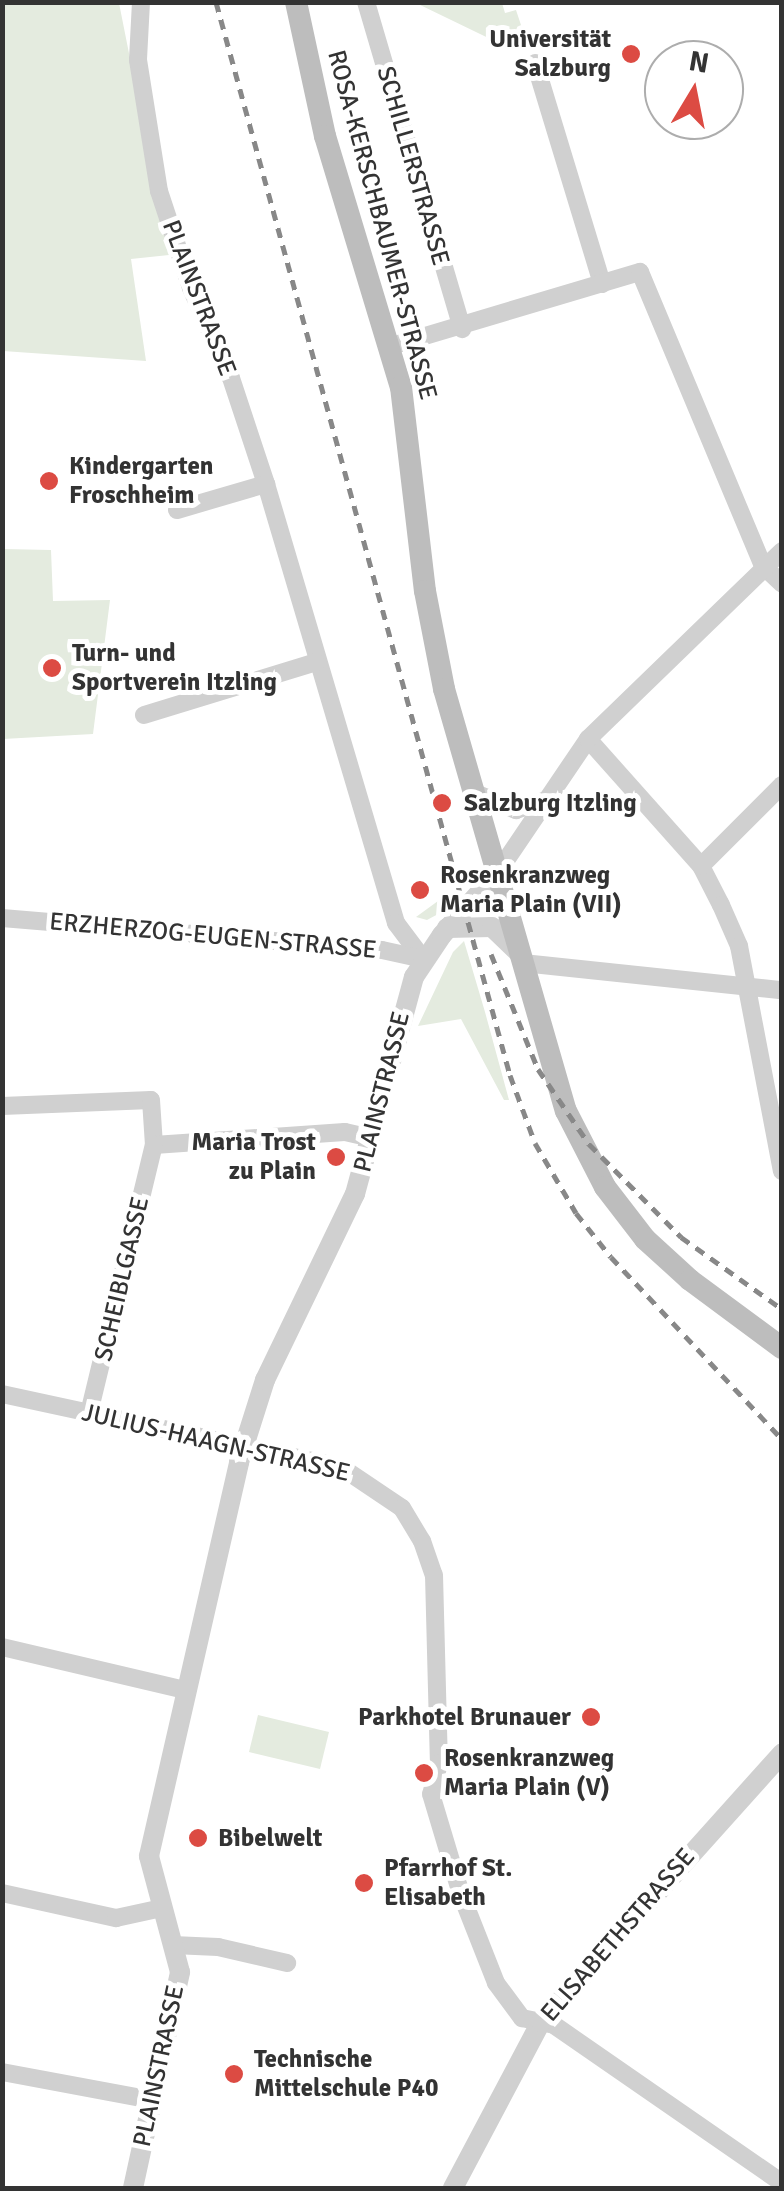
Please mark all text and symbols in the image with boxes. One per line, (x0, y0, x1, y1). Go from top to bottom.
place label: Universität Salzburg (489, 25, 611, 84)
north arrow (644, 40, 744, 140)
marker: Universität Salzburg (620, 43, 642, 65)
text: N (686, 44, 711, 81)
street label: ROSA-KERSCHBAUMER-STRASSE (321, 47, 443, 403)
street label: SCHILLERSTRASSE (370, 63, 456, 269)
street label: PLAINSTRASSE (156, 216, 242, 380)
place label: Kindergarten Froschheim (69, 452, 213, 511)
marker: Kindergarten Froschheim (38, 470, 60, 492)
place label: Turn- und Sportverein Itzling (72, 639, 277, 698)
marker: Turn- und Sportverein Itzling (41, 657, 63, 679)
place label: Salzburg Itzling (464, 788, 637, 818)
marker: Salzburg Itzling (429, 790, 455, 816)
place label: Rosenkranzweg Maria Plain (VII) (440, 861, 622, 920)
marker: Rosenkranzweg Maria Plain (VII) (409, 879, 431, 901)
street label: ERZHERZOG-EUGEN-STRASSE (48, 907, 378, 965)
street label: PLAINSTRASSE (348, 1009, 416, 1175)
place label: Maria Trost zu Plain (192, 1128, 316, 1187)
marker: Maria Trost zu Plain (325, 1146, 347, 1168)
street label: SCHEIBLGASSE (88, 1194, 156, 1364)
street label: JULIUS-HAAGN-STRASSE (79, 1398, 353, 1488)
place label: Parkhotel Brunauer (358, 1702, 571, 1732)
marker: Parkhotel Brunauer (580, 1706, 602, 1728)
place label: Rosenkranzweg Maria Plain (V) (444, 1744, 614, 1803)
marker: Rosenkranzweg Maria Plain (V) (413, 1762, 435, 1784)
place label: Bibelwelt (218, 1823, 322, 1853)
marker: Bibelwelt (187, 1827, 209, 1849)
street label: ELISABETHSTRASSE (535, 1842, 701, 2028)
place label: Pfarrhof St. Elisabeth (384, 1854, 512, 1913)
marker: Pfarrhof St. Elisabeth (353, 1872, 375, 1894)
street label: PLAINSTRASSE (127, 1983, 191, 2149)
place label: Technische Mittelschule P40 (254, 2045, 438, 2104)
marker: Technische Mittelschule P40 (223, 2063, 245, 2085)

